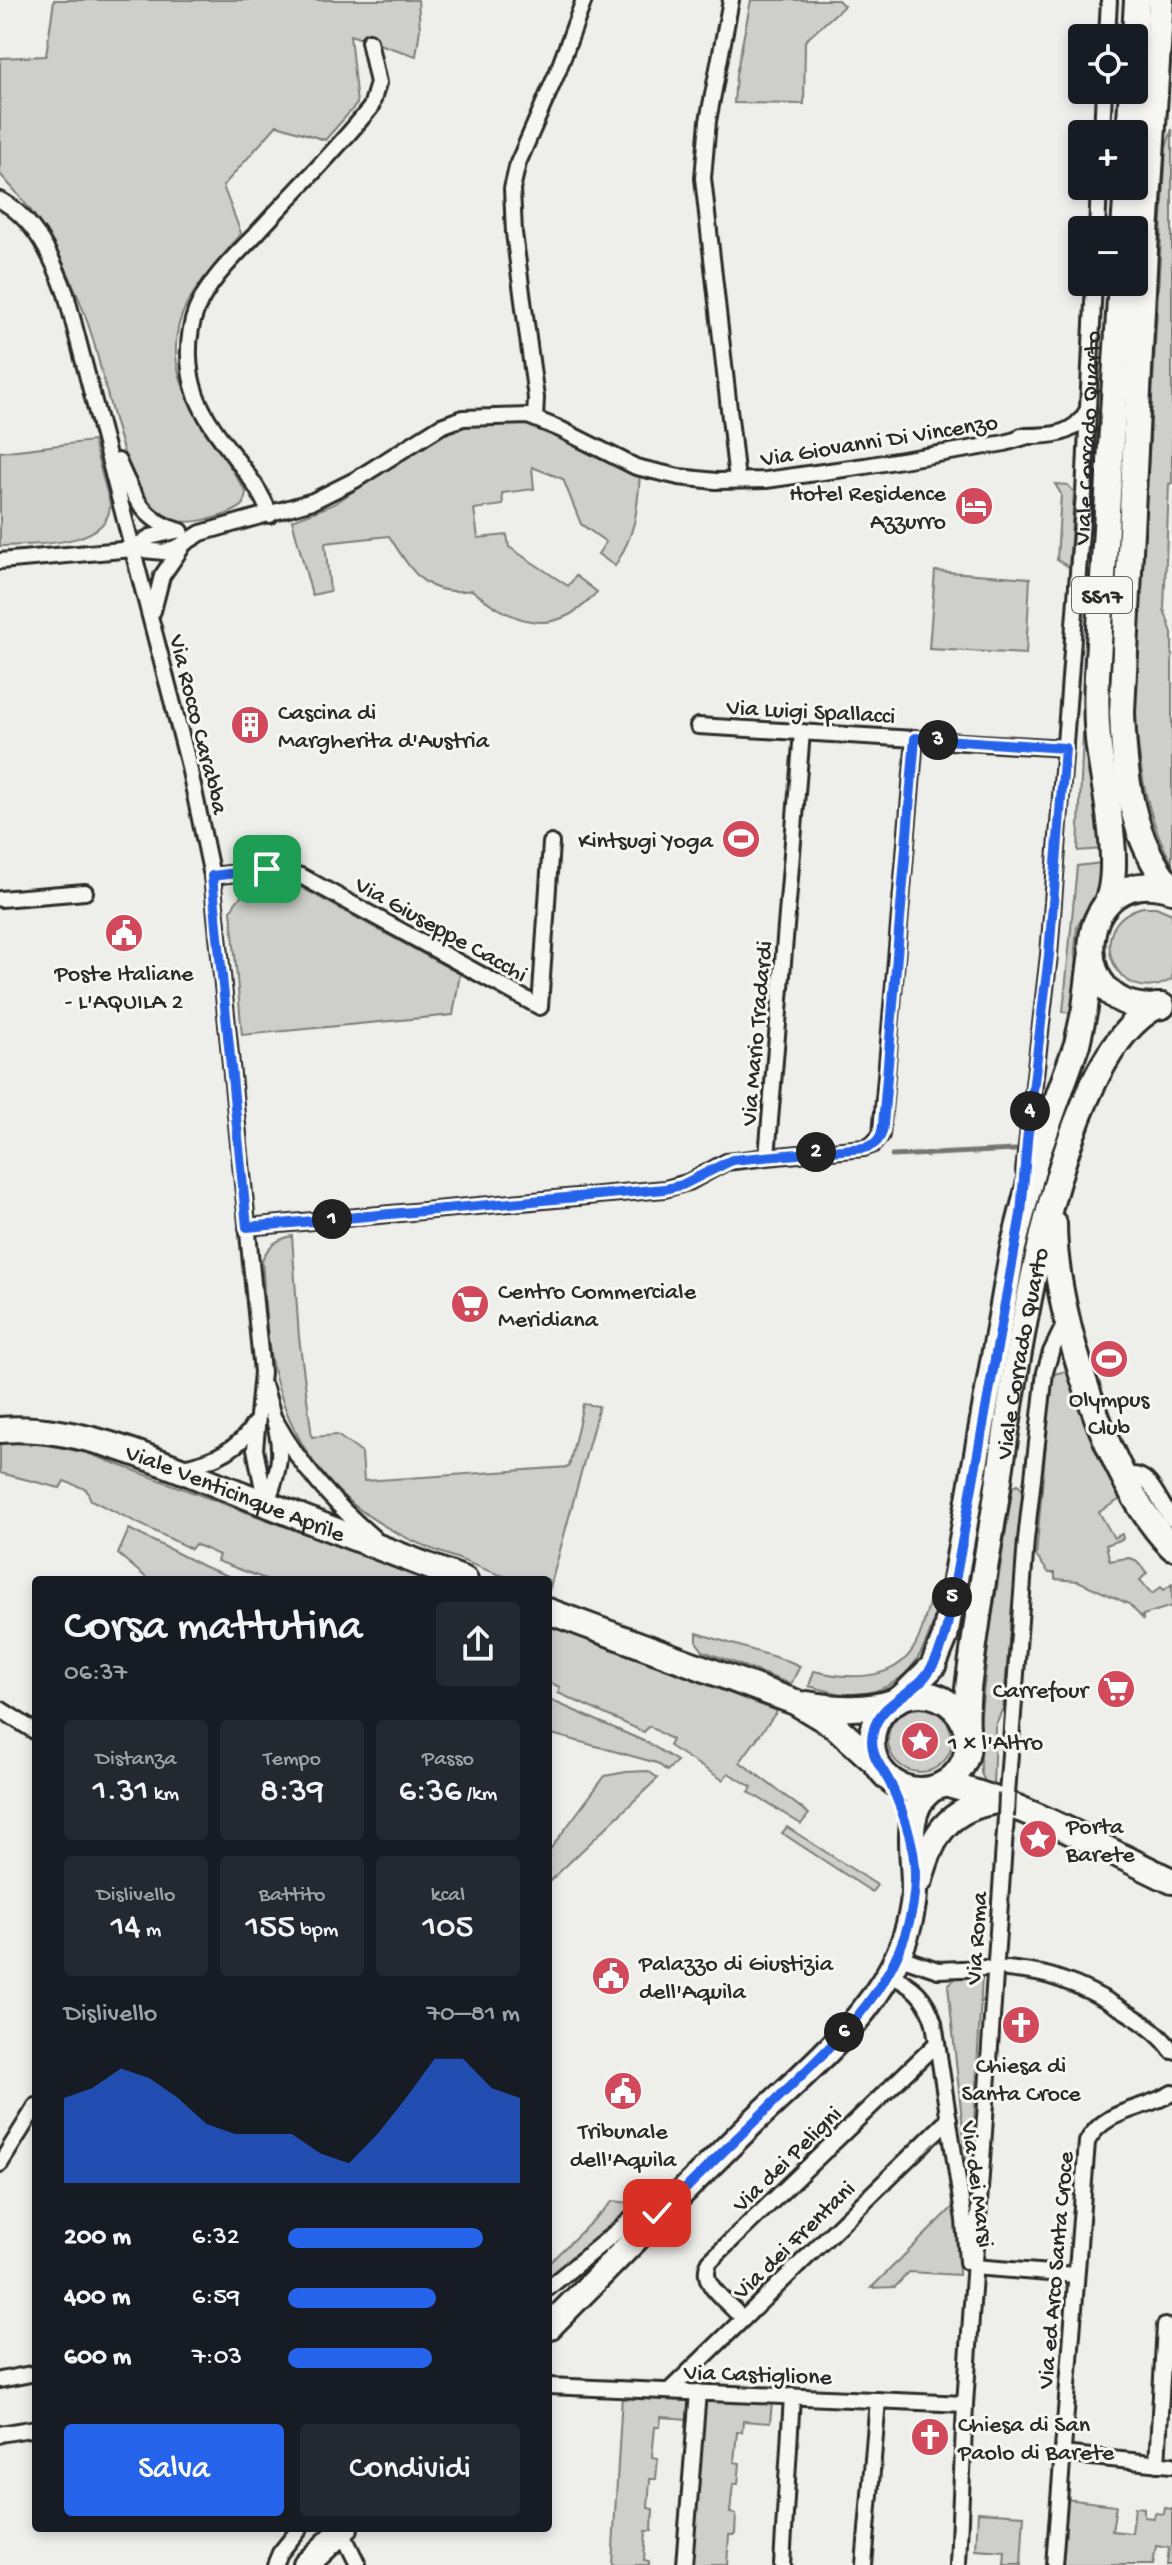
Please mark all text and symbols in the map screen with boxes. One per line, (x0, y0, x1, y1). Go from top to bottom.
map controls (1068, 24, 1148, 296)
button: locate (1068, 24, 1148, 104)
button: + (1068, 120, 1148, 200)
button: − (1068, 216, 1148, 296)
street label: Viale Corrado Quarto (1069, 330, 1110, 547)
street label: Via Giovanni Di Vincenzo (758, 409, 1000, 476)
place label: Hotel Residence Azzurro (789, 481, 947, 538)
hotel icon: Hotel Residence Azzurro (953, 485, 995, 527)
road number: SS17 (1072, 577, 1132, 613)
street label: Via Rocco Carabba (160, 631, 233, 818)
street label: Via Luigi Spallacci (725, 695, 896, 732)
place label: Cascina di Margherita d'Austria (278, 700, 490, 757)
building icon: Cascina di Margherita d'Austria (229, 704, 271, 746)
pin: 3 (918, 720, 958, 760)
text: 3 (932, 727, 944, 753)
sports icon: Kintsugi Yoga (720, 818, 762, 860)
place label: Kintsugi Yoga (578, 828, 714, 857)
pin (233, 835, 301, 903)
icon: arrive (245, 847, 289, 891)
street label: Via Giuseppe Cacchi (348, 871, 532, 990)
public building icon: Poste Italiane - L'AQUILA 2 (103, 912, 145, 954)
street label: Via Mario Tradardi (736, 940, 781, 1128)
place label: Poste Italiane - L'AQUILA 2 (54, 961, 194, 1018)
pin: 4 (1010, 1091, 1050, 1131)
text: 4 (1025, 1098, 1035, 1124)
pin: 2 (796, 1132, 836, 1172)
text: 2 (811, 1139, 821, 1165)
pin: 1 (312, 1199, 352, 1239)
text: 1 (328, 1206, 336, 1232)
street label: Viale Corrado Quarto (991, 1245, 1058, 1463)
place label: Centro Commerciale Meridiana (498, 1279, 697, 1336)
supermarket icon: Centro Commerciale Meridiana (449, 1283, 491, 1325)
sports icon: Olympus Club (1088, 1338, 1130, 1380)
place label: Olympus Club (1069, 1387, 1150, 1444)
street label: Viale Venticinque Aprile (120, 1439, 349, 1551)
pin: 5 (932, 1577, 972, 1617)
text: 5 (946, 1584, 958, 1610)
button: share (436, 1602, 520, 1686)
text: Corsa mattutina (64, 1603, 362, 1655)
text: 06:37 (64, 1659, 127, 1690)
supermarket icon: Carrefour (1095, 1668, 1137, 1710)
place label: Carrefour (993, 1678, 1090, 1707)
place icon: 1 x l'Altro (899, 1720, 941, 1762)
place label: 1 x l'Altro (947, 1730, 1043, 1759)
text: Distanza (96, 1747, 176, 1773)
text: Tempo (263, 1747, 321, 1773)
text: Passo (422, 1747, 474, 1773)
text: 1.31 (93, 1773, 149, 1813)
text: 8:39 (260, 1773, 324, 1813)
text: 6:36 (399, 1773, 461, 1813)
text: km (149, 1782, 179, 1808)
text: /km (461, 1782, 497, 1808)
place label: Porta Barete (1065, 1814, 1135, 1871)
place icon: Porta Barete (1017, 1818, 1059, 1860)
text: Dislivello (97, 1883, 176, 1909)
text: Battito (259, 1883, 325, 1909)
text: kcal (431, 1883, 465, 1909)
street label: Via Roma (961, 1890, 996, 1987)
text: 14 (111, 1909, 140, 1949)
text: 155 (246, 1909, 295, 1949)
text: 105 (423, 1909, 473, 1949)
text: m (140, 1918, 161, 1944)
text: bpm (295, 1918, 338, 1944)
place label: Palazzo di Giustizia dell'Aquila (638, 1951, 834, 2008)
public building icon: Palazzo di Giustizia dell'Aquila (590, 1955, 632, 1997)
text: Dislivello (64, 2000, 157, 2031)
text: 70–81 m (426, 2000, 520, 2031)
church icon: Chiesa di Santa Croce (1000, 2004, 1042, 2046)
pin: 6 (824, 2012, 864, 2052)
text: 6 (838, 2019, 850, 2045)
place label: Chiesa di Santa Croce (961, 2053, 1081, 2110)
public building icon: Tribunale dell'Aquila (602, 2070, 644, 2112)
street label: Via dei Peligni (727, 2101, 849, 2221)
street label: Via dei Marsi (952, 2118, 999, 2250)
place label: Tribunale dell'Aquila (570, 2119, 677, 2176)
street label: Via ed Arco Santa Croce (1033, 2150, 1082, 2391)
street label: Via dei Frentani (727, 2176, 863, 2308)
pin (623, 2179, 691, 2247)
icon: check (635, 2191, 679, 2235)
text: 200 m (64, 2223, 131, 2254)
text: 6:32 (192, 2223, 240, 2254)
text: 400 m (64, 2283, 130, 2314)
text: 6:59 (192, 2283, 240, 2314)
text: 600 m (64, 2343, 131, 2374)
text: 7:03 (192, 2343, 242, 2374)
street label: Via Castiglione (682, 2359, 833, 2394)
place label: Chiesa di San Paolo di Barete (957, 2412, 1115, 2469)
church icon: Chiesa di San Paolo di Barete (909, 2416, 951, 2458)
button: Salva (64, 2424, 284, 2516)
button: Condividi (300, 2424, 520, 2516)

